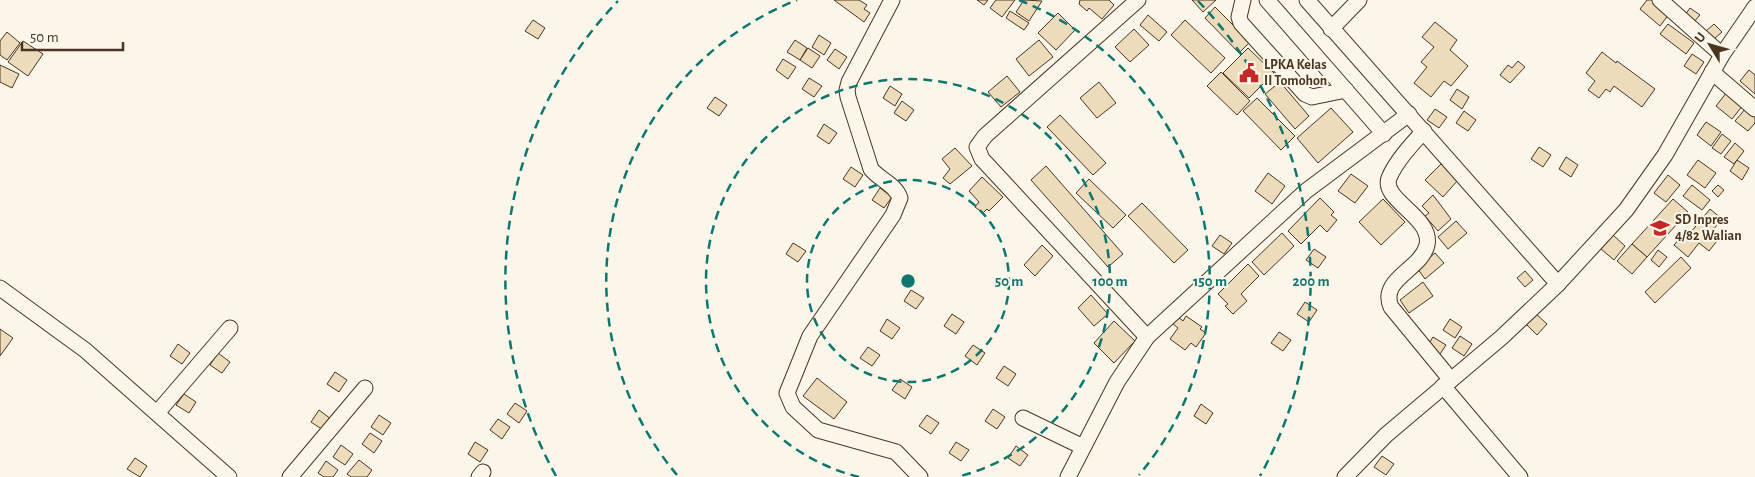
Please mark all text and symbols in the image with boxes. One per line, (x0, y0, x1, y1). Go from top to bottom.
scale bar (22, 20, 124, 52)
north arrow (1685, 20, 1735, 70)
text: 50 m (30, 30, 59, 45)
text: U (1692, 30, 1709, 46)
place label: LPKA Kelas II Tomohon (1264, 58, 1327, 88)
public building icon: LPKA Kelas II Tomohon (1238, 62, 1260, 84)
place label: SD Inpres 4/82 Walian (1675, 213, 1742, 243)
school or university icon: SD Inpres 4/82 Walian (1649, 217, 1671, 239)
centre of rings (899, 272, 917, 290)
text: 50 m (995, 274, 1023, 289)
text: 100 m (1092, 274, 1128, 289)
text: 150 m (1193, 274, 1227, 289)
text: 200 m (1292, 274, 1330, 289)

